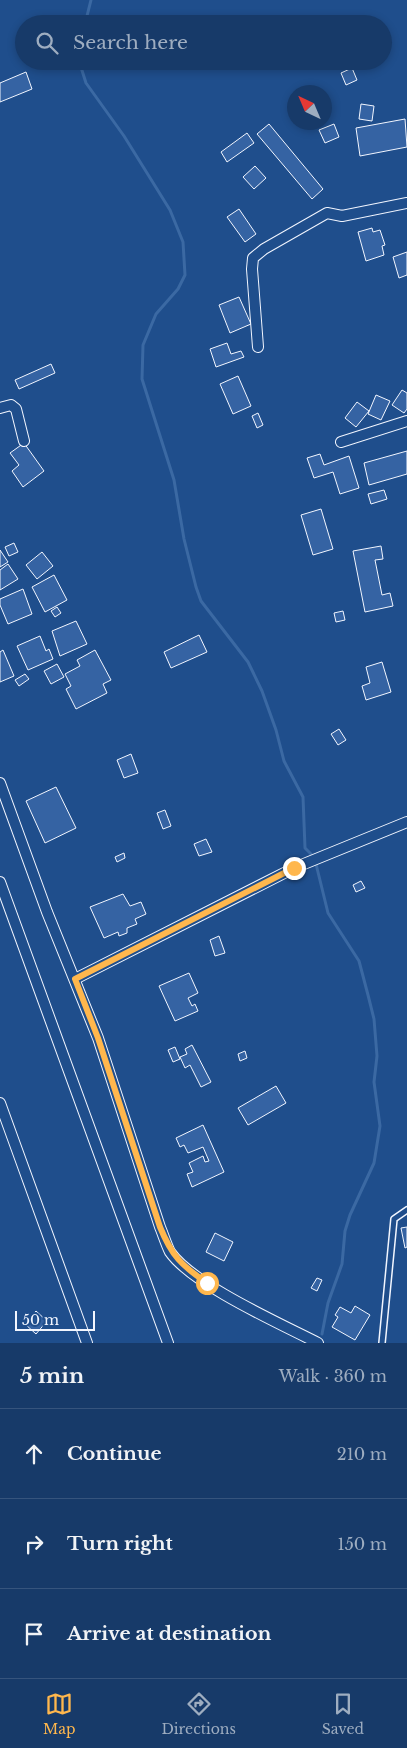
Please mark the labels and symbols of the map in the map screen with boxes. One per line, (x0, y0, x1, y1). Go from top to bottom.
north arrow (287, 85, 332, 130)
route end (283, 857, 306, 880)
route start (196, 1272, 219, 1295)
scale bar (15, 1308, 95, 1331)

